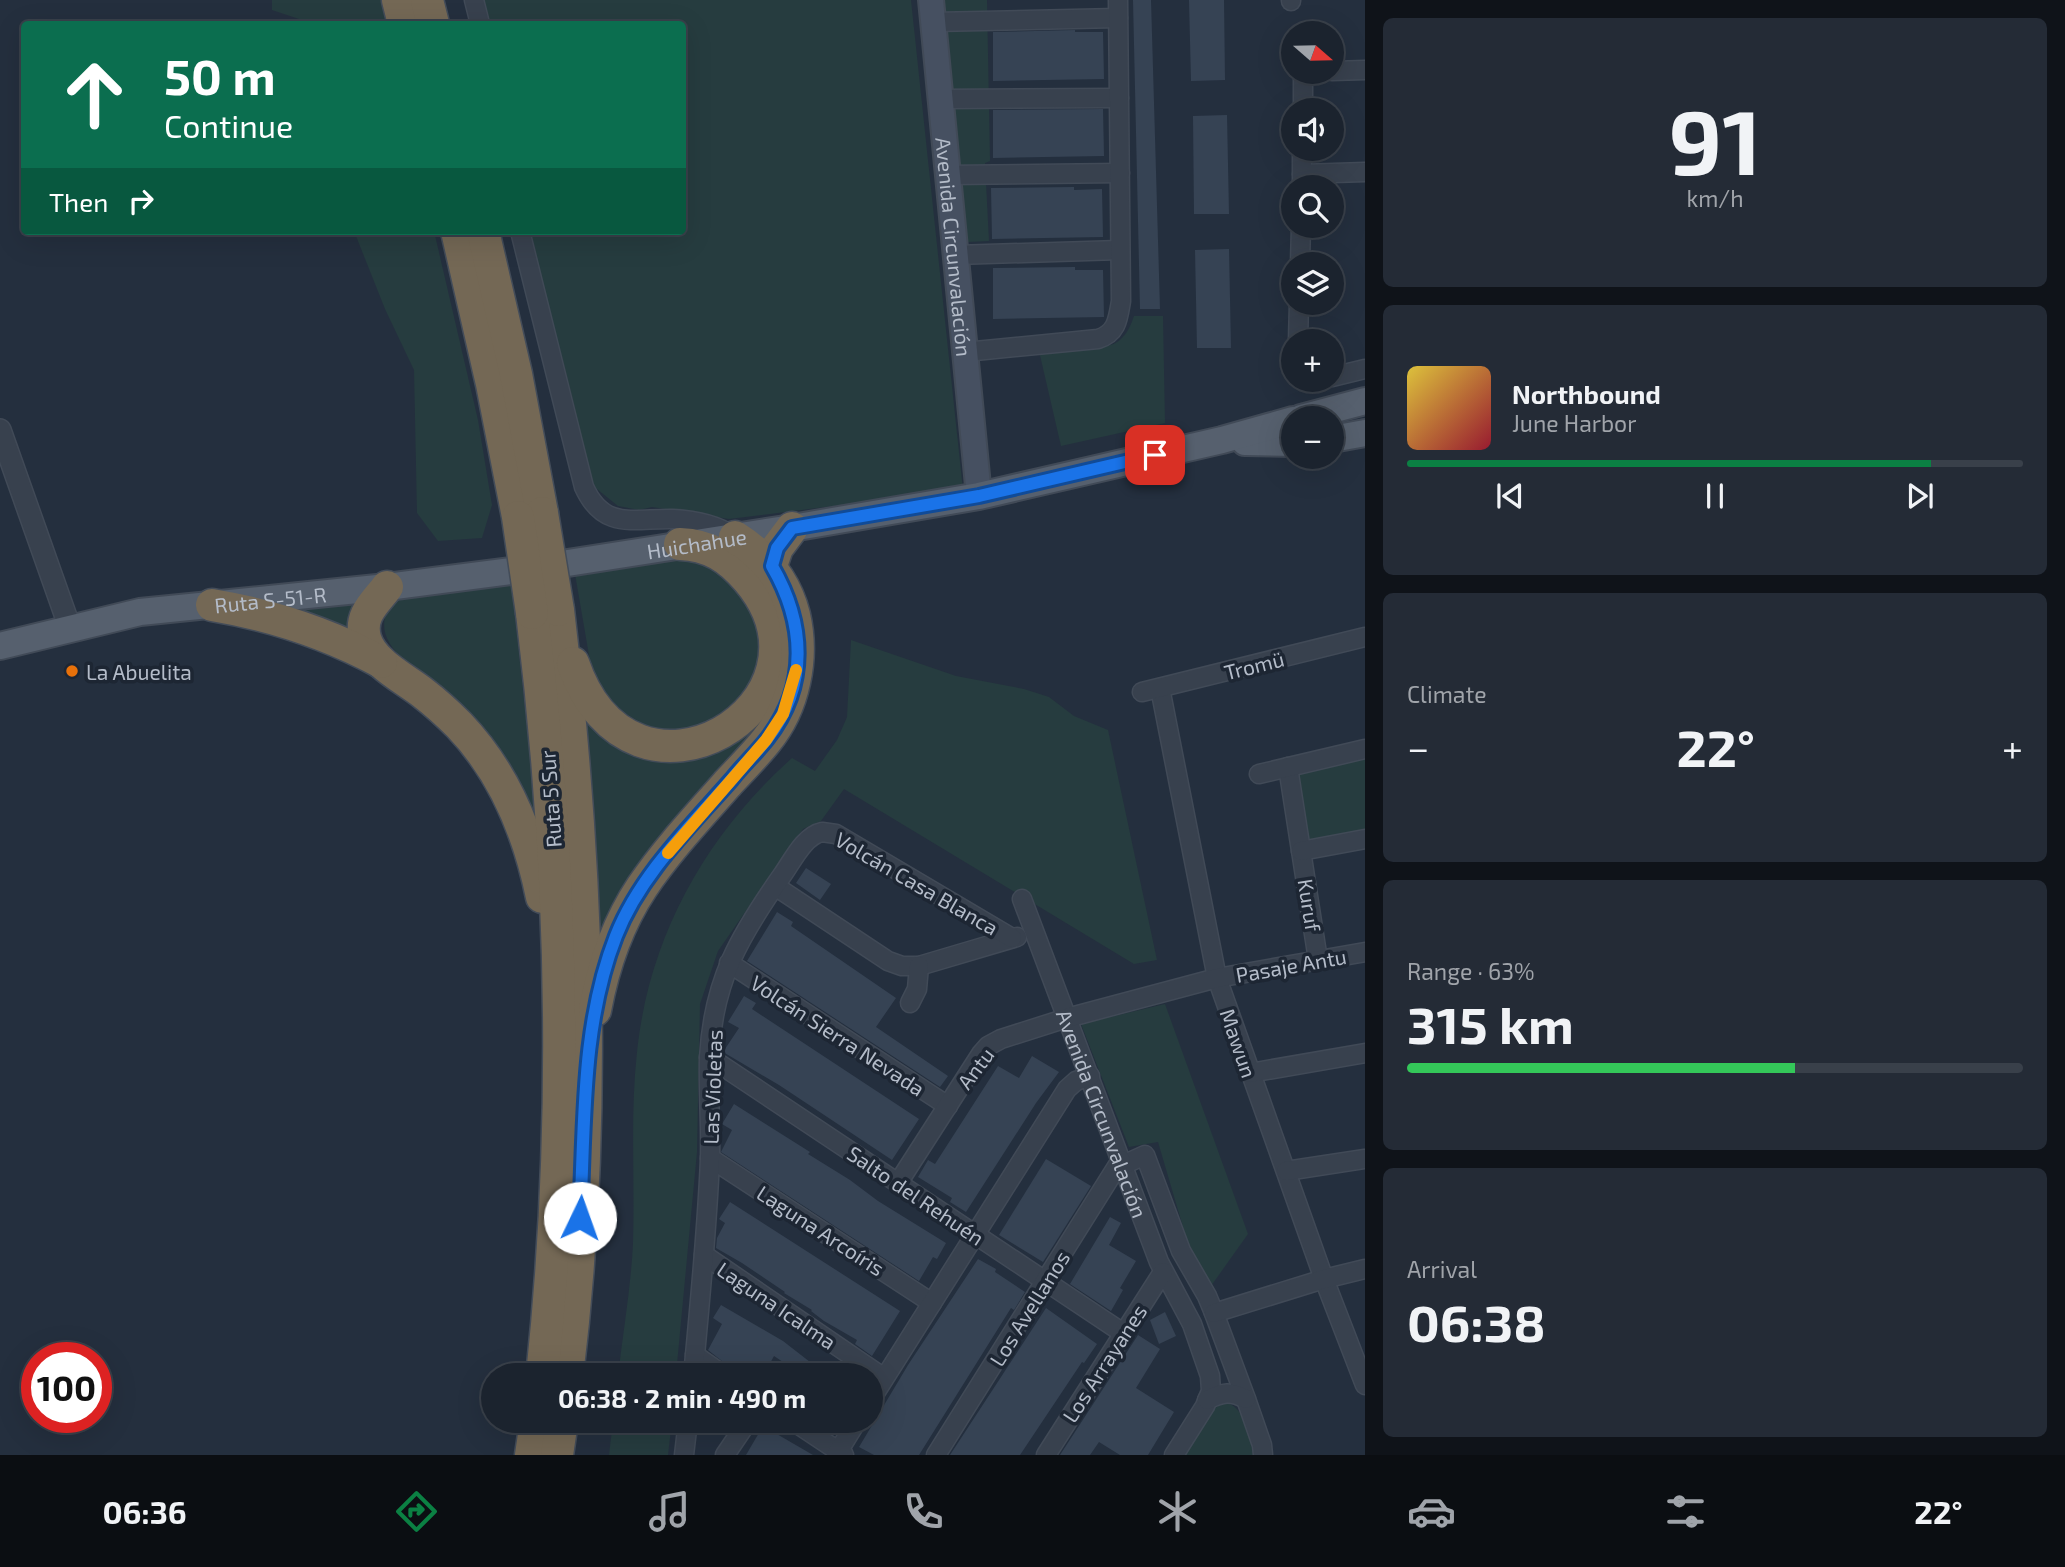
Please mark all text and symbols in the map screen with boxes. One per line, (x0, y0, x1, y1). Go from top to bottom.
north arrow (1281, 21, 1344, 84)
map controls (1281, 21, 1344, 469)
text: 50 m (164, 46, 276, 105)
icon: ahead (49, 49, 140, 140)
text: 91 (1668, 84, 1762, 193)
button: sound (1281, 98, 1344, 161)
text: Continue (164, 106, 293, 144)
street label: Avenida Circunvalación (932, 136, 978, 358)
button: search (1281, 175, 1344, 238)
icon: right (122, 182, 160, 220)
text: km/h (1686, 184, 1744, 212)
text: Then (49, 186, 108, 217)
button: layers (1281, 252, 1344, 315)
button: + (1281, 329, 1344, 392)
text: Northbound (1512, 378, 1661, 409)
button: − (1281, 406, 1344, 469)
text: June Harbor (1512, 409, 1636, 437)
pin (1125, 425, 1185, 485)
icon: arrive (1136, 436, 1174, 474)
icon: previous (1491, 477, 1529, 515)
icon: pause (1696, 477, 1734, 515)
icon: next (1901, 477, 1939, 515)
street label: Huichahue (645, 523, 748, 563)
street label: Ruta S-51-R (213, 581, 327, 617)
street label: Tromü (1222, 646, 1286, 684)
place label: La Abuelita (86, 659, 192, 684)
marker: La Abuelita (64, 663, 80, 679)
text: Climate (1407, 680, 1487, 708)
text: 22° (1676, 715, 1755, 777)
text: − (1407, 724, 1429, 770)
text: + (2002, 724, 2023, 770)
street label: Ruta 5 Sur (534, 749, 566, 848)
street label: Volcán Casa Blanca (831, 826, 1003, 940)
street label: Kuruf (1294, 877, 1327, 934)
street label: Pasaje Antu (1234, 943, 1348, 988)
text: Range · 63% (1407, 957, 1535, 985)
street label: Volcán Sierra Nevada (746, 969, 930, 1101)
text: 315 km (1407, 992, 1574, 1054)
street label: Mawun (1216, 1005, 1262, 1081)
street label: Avenida Circunvalación (1052, 1006, 1153, 1221)
street label: Las Violetas (698, 1029, 726, 1145)
street label: Antu (951, 1042, 999, 1094)
street label: Salto del Rehuén (843, 1140, 989, 1250)
street label: Laguna Arcoíris (753, 1180, 889, 1280)
position arrow (543, 1181, 617, 1255)
street label: Los Avellanos (984, 1246, 1074, 1370)
text: Arrival (1407, 1255, 1477, 1283)
street label: Laguna Icalma (713, 1256, 841, 1354)
text: 06:38 (1407, 1290, 1546, 1352)
street label: Los Arrayanes (1057, 1299, 1151, 1427)
speed limit sign: 100 (21, 1342, 112, 1433)
text: 06:38 · 2 min · 490 m (558, 1382, 806, 1413)
icon: directions (392, 1487, 441, 1536)
icon: music (645, 1487, 694, 1536)
icon: phone (899, 1487, 948, 1536)
icon: climate (1153, 1487, 1202, 1536)
icon: car (1407, 1487, 1456, 1536)
icon: filters (1661, 1487, 1710, 1536)
text: 06:36 (102, 1492, 187, 1530)
text: 22° (1914, 1492, 1963, 1530)

